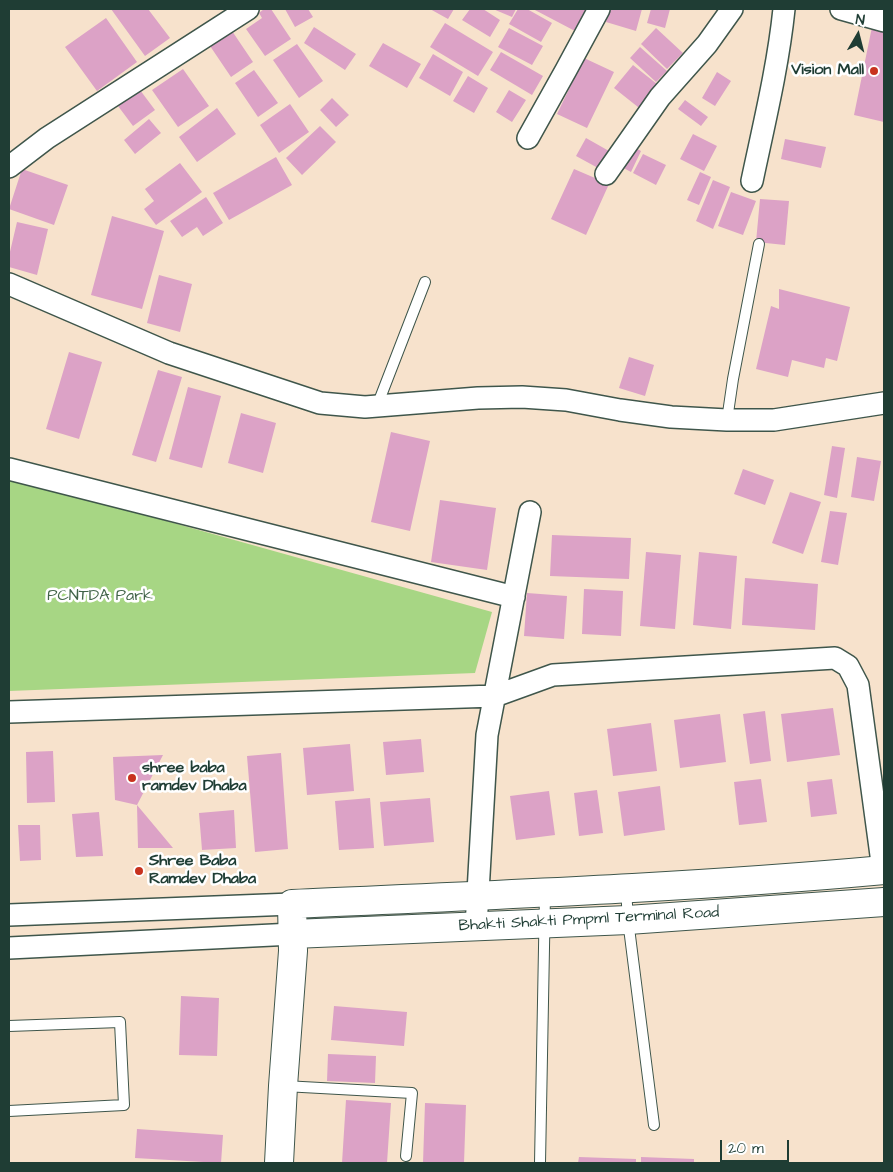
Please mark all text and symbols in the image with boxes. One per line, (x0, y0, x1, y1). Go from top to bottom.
north arrow (833, 10, 883, 60)
text: N (854, 10, 866, 31)
place label: Vision Mall (791, 61, 864, 81)
marker: Vision Mall (868, 65, 880, 77)
park label: PCNTDA Park (47, 587, 153, 607)
place label: shree baba ramdev Dhaba (142, 759, 247, 797)
marker: shree baba ramdev Dhaba (126, 772, 138, 784)
place label: Shree Baba Ramdev Dhaba (149, 852, 256, 890)
marker: Shree Baba Ramdev Dhaba (133, 865, 145, 877)
street label: Bhakti Shakti Pmpml Terminal Road (458, 904, 720, 936)
scale bar (723, 1130, 792, 1162)
text: 20 m (728, 1138, 764, 1159)

